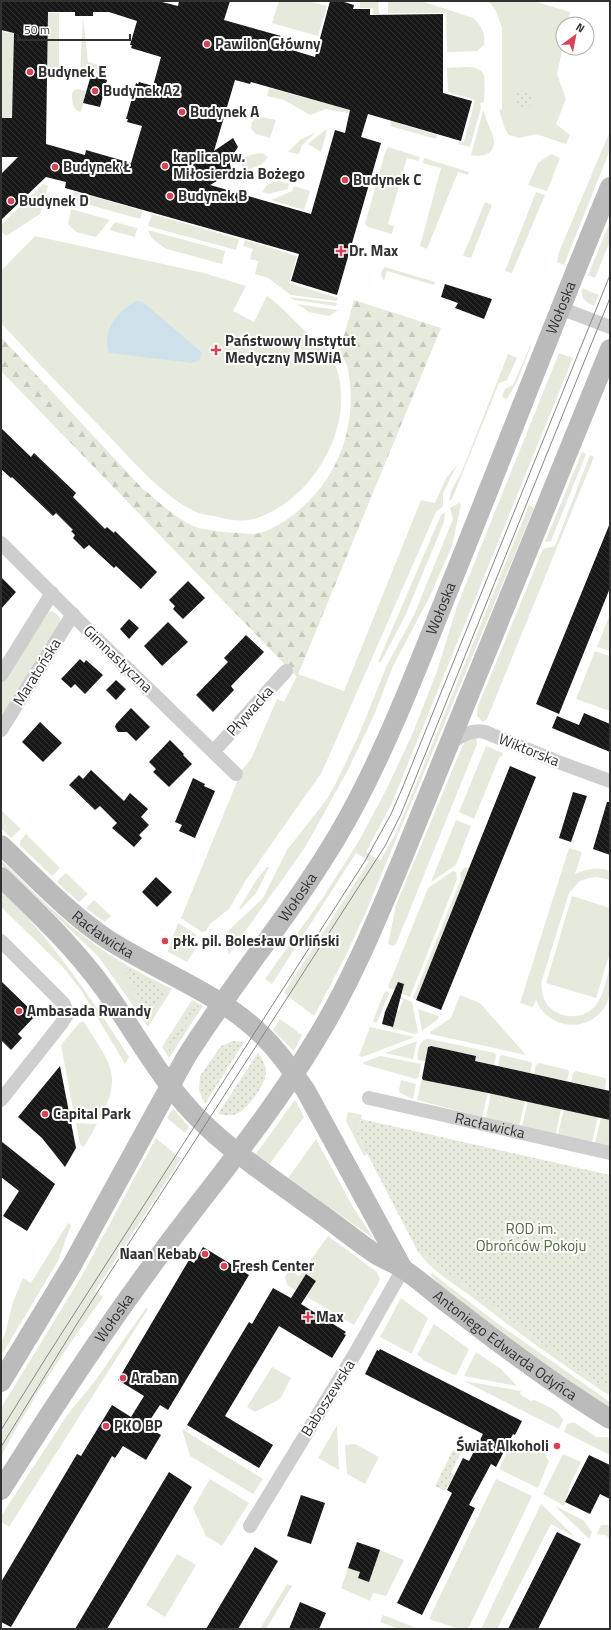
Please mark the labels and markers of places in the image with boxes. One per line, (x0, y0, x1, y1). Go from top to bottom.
place label: Pawilon Główny (215, 32, 321, 55)
marker: Pawilon Główny (202, 39, 212, 49)
place label: Budynek E (38, 60, 106, 83)
marker: Budynek E (25, 67, 35, 77)
place label: Budynek A2 (103, 79, 181, 102)
marker: Budynek A2 (90, 86, 100, 96)
place label: Budynek A (190, 100, 259, 123)
marker: Budynek A (177, 107, 187, 117)
place label: kaplica pw. Miłosierdzia Bożego (173, 145, 305, 185)
place label: Budynek Ł (63, 155, 131, 178)
marker: kaplica pw. Miłosierdzia Bożego (160, 161, 170, 171)
marker: Budynek Ł (50, 162, 60, 172)
place label: Budynek C (353, 168, 421, 191)
marker: Budynek C (340, 175, 350, 185)
place label: Budynek B (178, 184, 247, 207)
place label: Budynek D (19, 189, 89, 212)
marker: Budynek B (165, 191, 175, 201)
marker: Budynek D (6, 196, 16, 206)
place label: Dr. Max (349, 239, 398, 262)
marker: Dr. Max (336, 246, 346, 256)
place label: Państwowy Instytut Medyczny MSWiA (225, 329, 357, 369)
marker: Państwowy Instytut Medyczny MSWiA (210, 344, 222, 356)
place label: płk. pil. Bolesław Orliński (173, 929, 339, 952)
marker: płk. pil. Bolesław Orliński (160, 936, 170, 946)
place label: Ambasada Rwandy (27, 999, 151, 1022)
marker: Ambasada Rwandy (14, 1006, 24, 1016)
place label: Capital Park (53, 1102, 131, 1125)
marker: Capital Park (40, 1109, 50, 1119)
place label: Naan Kebab (119, 1242, 197, 1265)
marker: Naan Kebab (200, 1249, 210, 1259)
place label: Fresh Center (232, 1254, 315, 1277)
marker: Fresh Center (219, 1261, 229, 1271)
place label: Max (316, 1305, 344, 1328)
marker: Max (303, 1312, 313, 1322)
place label: Araban (131, 1366, 177, 1389)
marker: Araban (118, 1373, 128, 1383)
place label: PKO BP (114, 1414, 163, 1437)
marker: PKO BP (101, 1421, 111, 1431)
place label: Świat Alkoholi (456, 1434, 549, 1457)
marker: Świat Alkoholi (552, 1441, 562, 1451)

